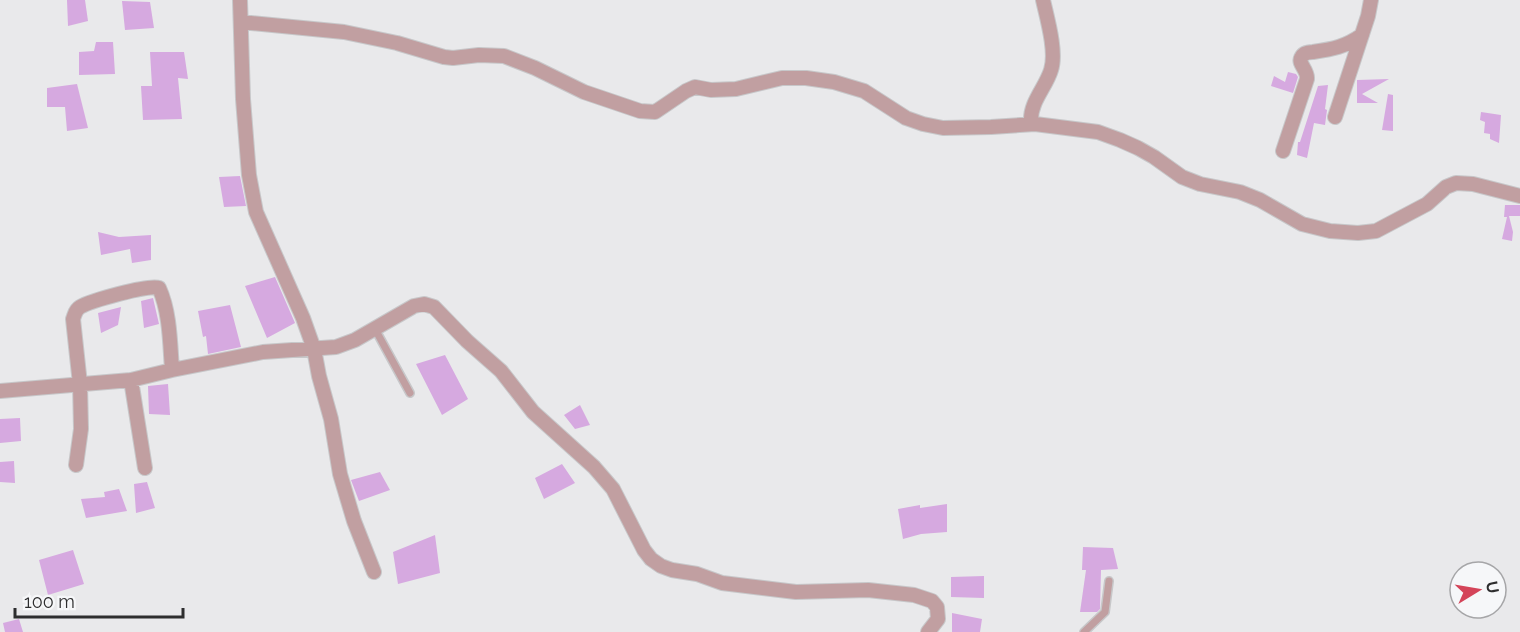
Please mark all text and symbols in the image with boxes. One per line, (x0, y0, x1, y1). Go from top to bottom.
north arrow (1448, 560, 1508, 620)
text: U (1482, 580, 1503, 595)
scale bar (15, 581, 183, 619)
text: 100 m (24, 591, 75, 612)

